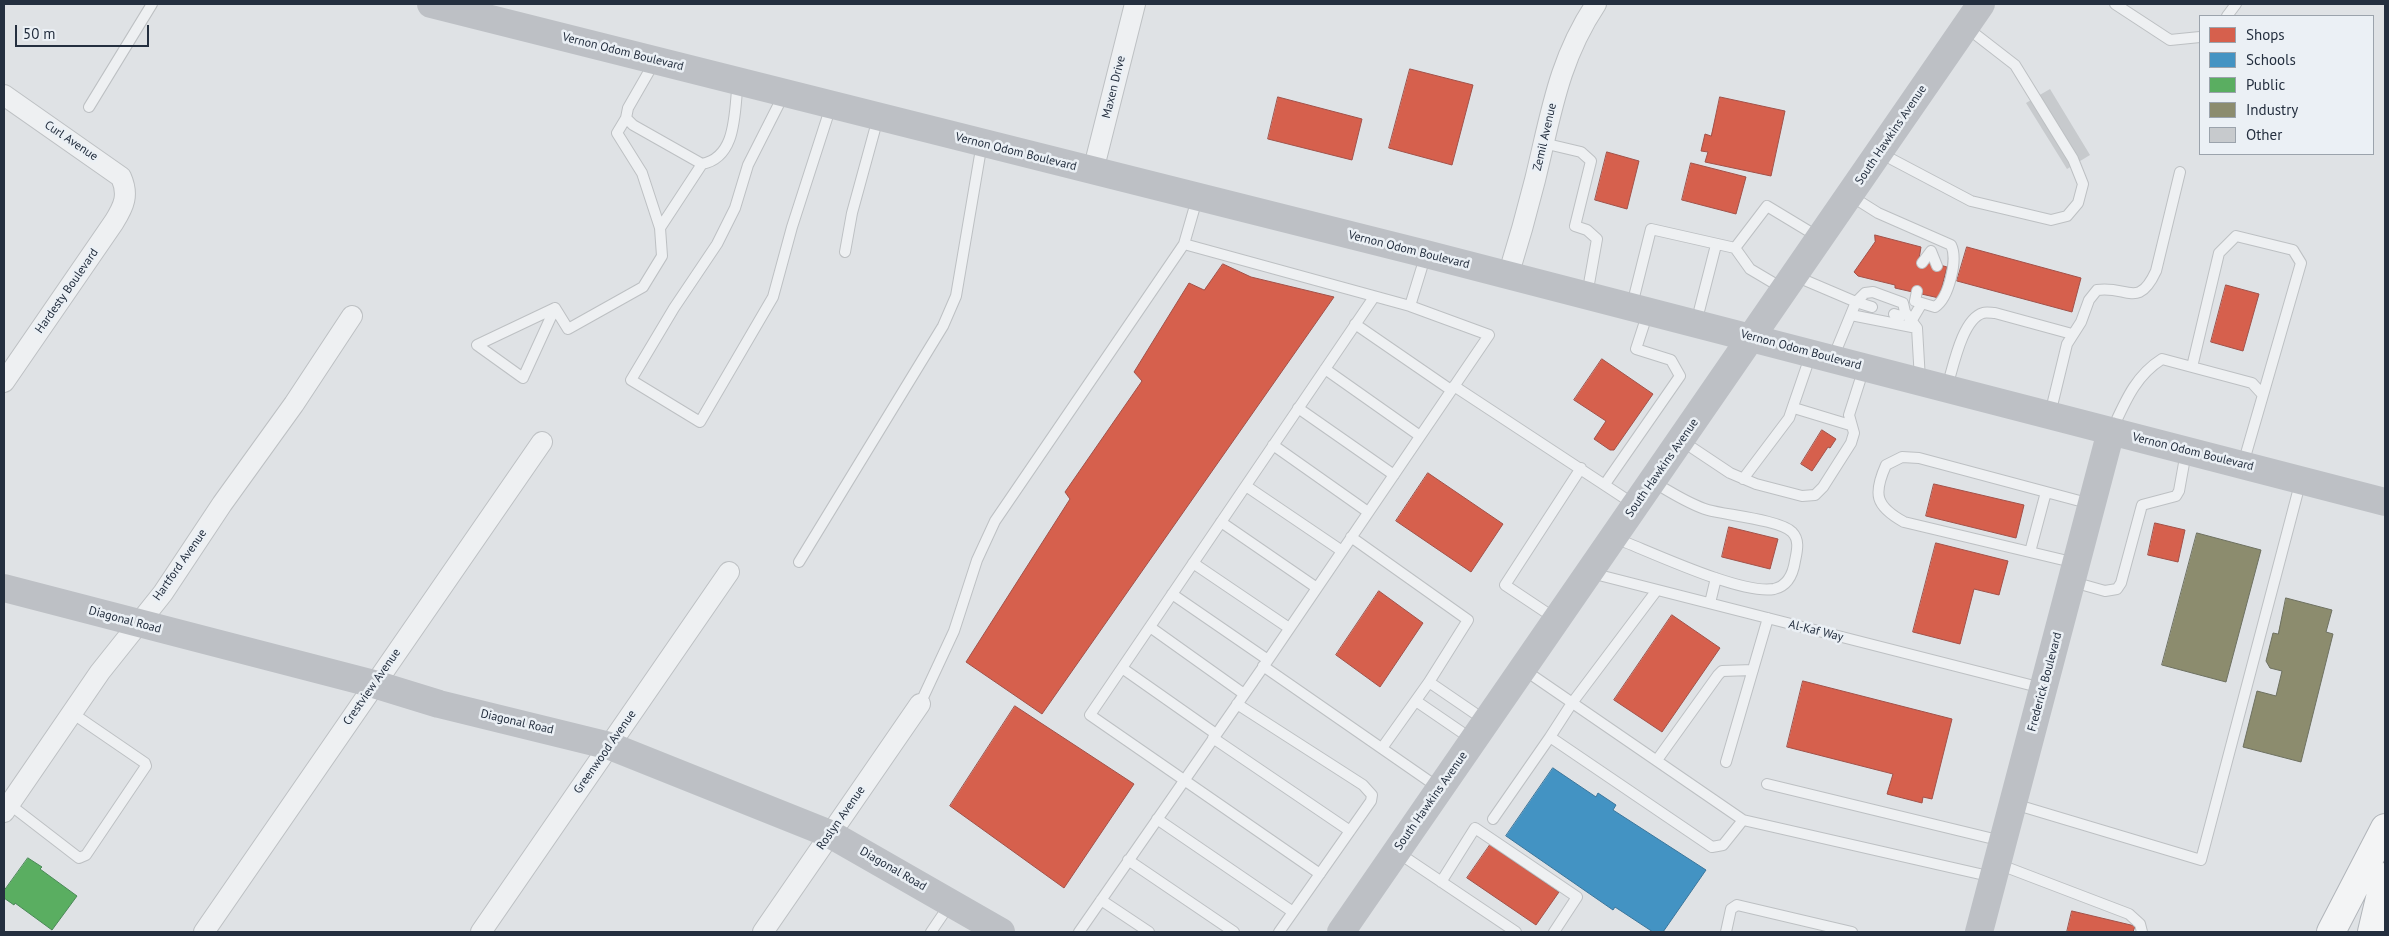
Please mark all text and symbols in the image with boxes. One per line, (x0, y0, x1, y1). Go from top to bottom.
scale bar (18, 15, 151, 47)
legend (2199, 15, 2374, 155)
text: 50 m (23, 24, 56, 43)
text: Shops (2246, 25, 2285, 44)
street label: Vernon Odom Boulevard (561, 30, 685, 74)
text: Schools (2246, 50, 2296, 69)
street label: Maxen Drive (1099, 54, 1129, 120)
text: Public (2246, 75, 2285, 94)
street label: South Hawkins Avenue (1852, 82, 1930, 188)
text: Industry (2246, 100, 2298, 119)
street label: Zemil Avenue (1530, 102, 1560, 172)
street label: Curl Avenue (42, 118, 100, 164)
text: Other (2246, 125, 2282, 144)
street label: Vernon Odom Boulevard (954, 130, 1078, 174)
street label: Vernon Odom Boulevard (1347, 228, 1471, 272)
street label: Hardesty Boulevard (32, 246, 102, 336)
street label: Vernon Odom Boulevard (1739, 327, 1863, 373)
street label: South Hawkins Avenue (1622, 416, 1702, 520)
street label: Vernon Odom Boulevard (2131, 430, 2255, 474)
street label: Hartford Avenue (150, 527, 210, 603)
street label: Diagonal Road (87, 603, 163, 637)
street label: Al-Kaf Way (1787, 617, 1845, 645)
street label: Frederick Boulevard (2025, 631, 2065, 733)
street label: Crestview Avenue (340, 646, 404, 728)
street label: Diagonal Road (479, 707, 555, 737)
street label: Greenwood Avenue (571, 707, 639, 797)
street label: South Hawkins Avenue (1391, 749, 1471, 853)
street label: Roslyn Avenue (814, 783, 868, 853)
street label: Diagonal Road (857, 844, 929, 894)

